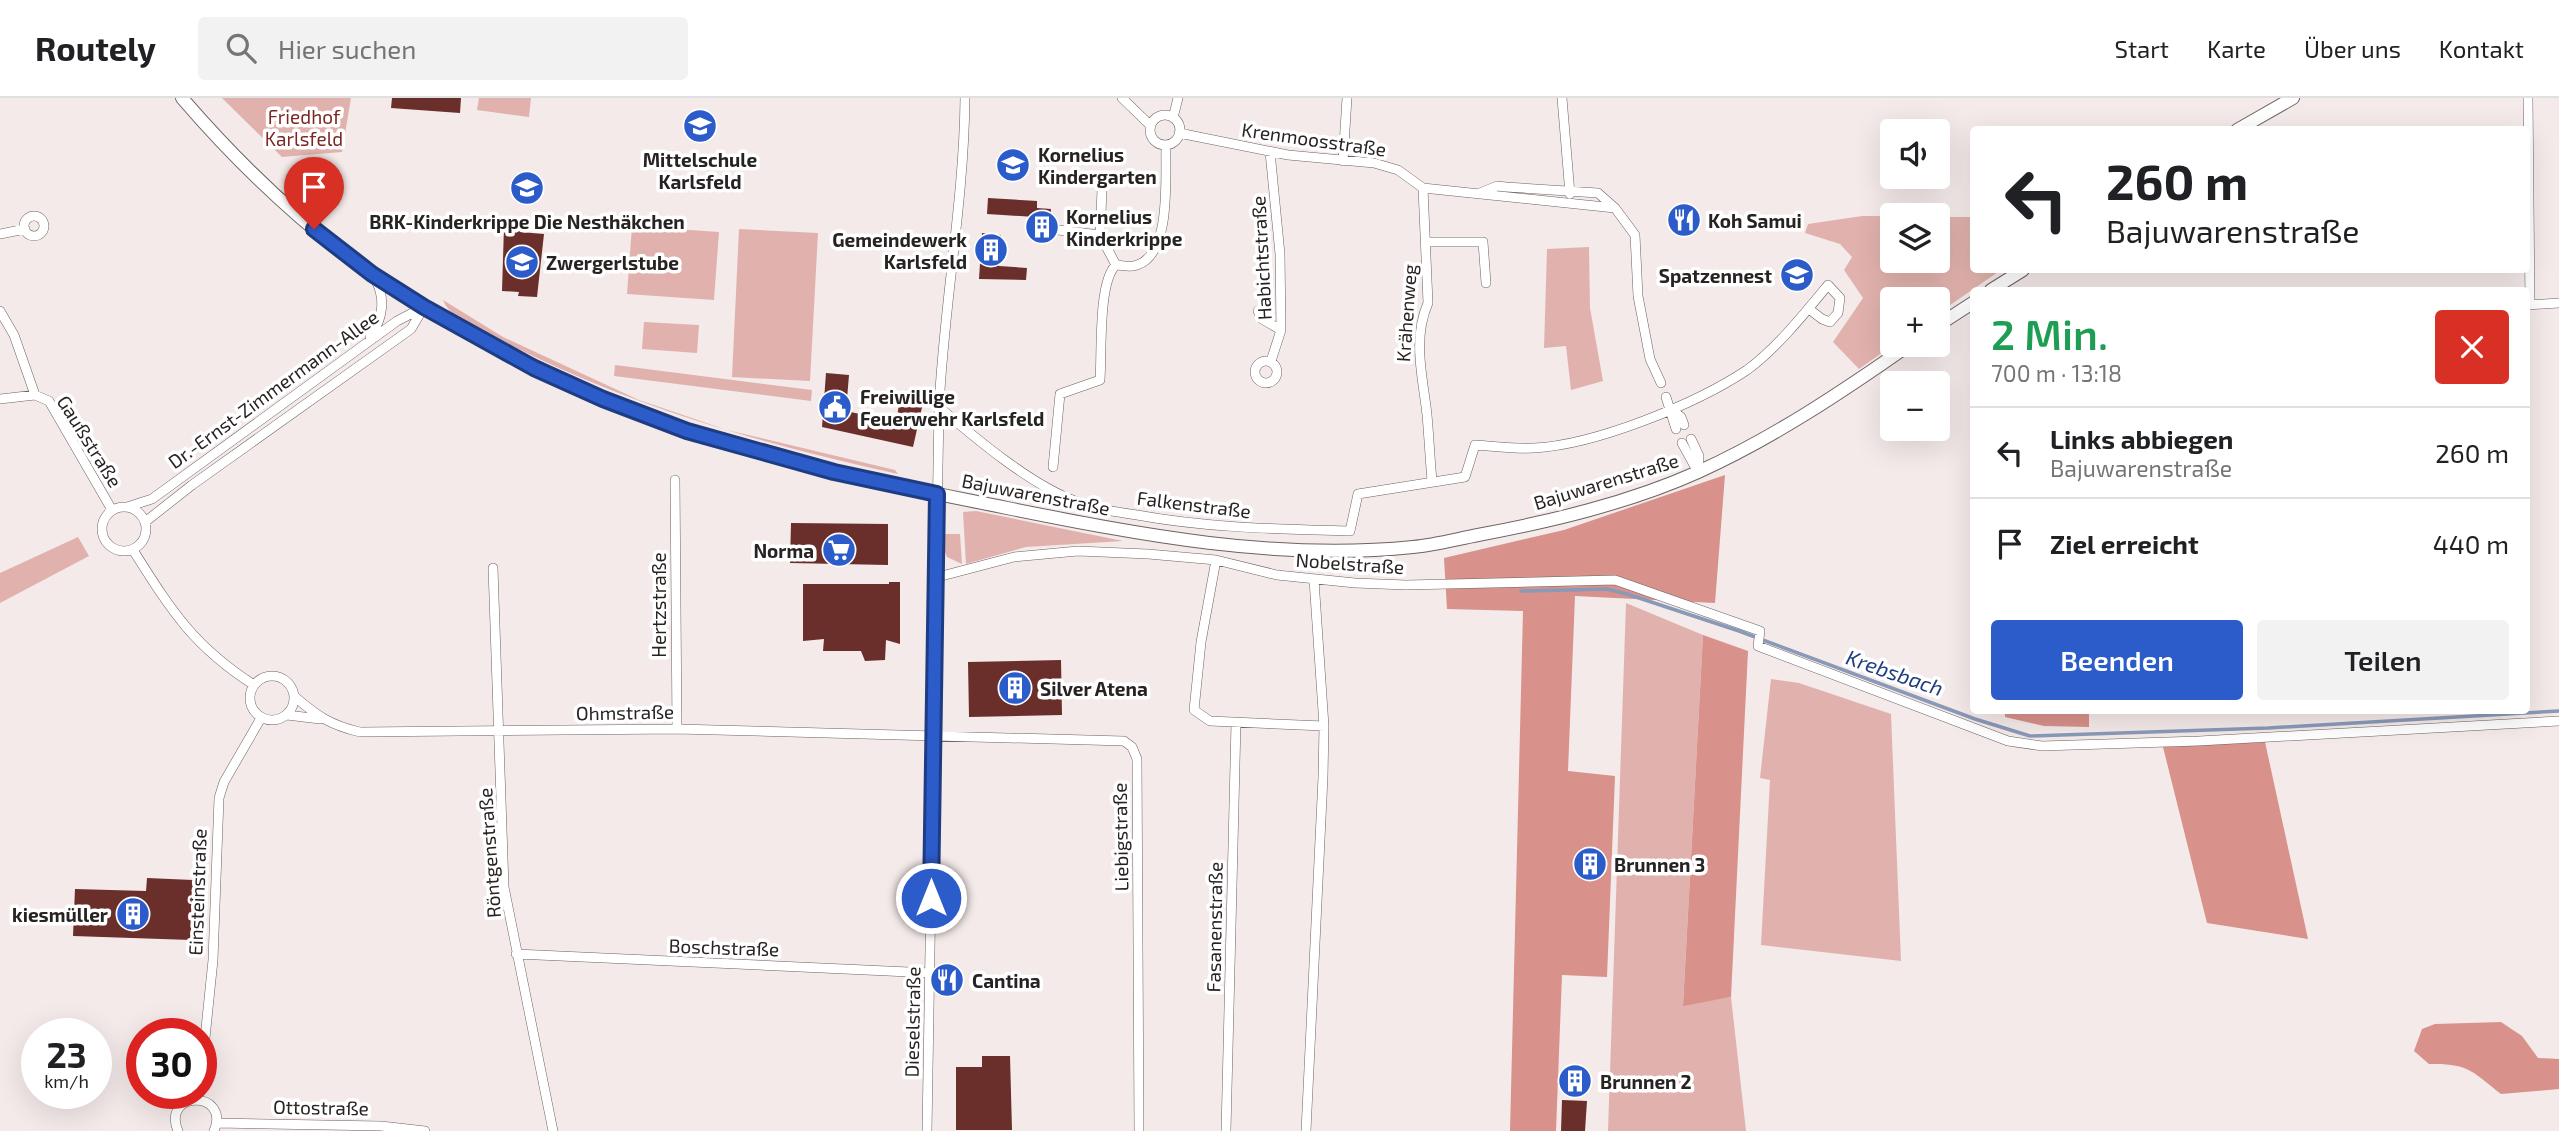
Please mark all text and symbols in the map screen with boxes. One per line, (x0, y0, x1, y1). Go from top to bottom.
search box (198, 17, 688, 80)
text: Routely (35, 28, 156, 68)
icon: search (222, 29, 260, 67)
text: Hier suchen (278, 33, 416, 64)
text: Start (2115, 34, 2169, 63)
text: Karte (2207, 34, 2266, 63)
text: Über uns (2304, 34, 2401, 63)
text: Kontakt (2439, 34, 2524, 63)
park label: Friedhof Karlsfeld (265, 105, 343, 150)
school or university icon: Mittelschule Karlsfeld (681, 107, 719, 145)
street label: Krenmoosstraße (1240, 117, 1388, 161)
map controls (1880, 119, 1950, 441)
button: sound (1880, 119, 1950, 189)
place label: Kornelius Kindergarten (1038, 143, 1157, 188)
school or university icon: Kornelius Kindergarten (994, 146, 1032, 184)
place label: Mittelschule Karlsfeld (643, 148, 758, 193)
text: 260 m (2106, 151, 2248, 210)
icon: left (1991, 154, 2082, 245)
pin (284, 157, 344, 229)
icon: arrive (295, 168, 333, 206)
school or university icon: BRK-Kinderkrippe Die Nesthäkchen (508, 169, 546, 207)
street label: Habichtstraße (1246, 195, 1276, 321)
restaurant icon: Koh Samui (1665, 201, 1703, 239)
button: layers (1880, 203, 1950, 273)
place label: Kornelius Kinderkrippe (1066, 205, 1183, 250)
building icon: Kornelius Kinderkrippe (1023, 208, 1061, 246)
place label: Koh Samui (1708, 209, 1802, 232)
place label: BRK-Kinderkrippe Die Nesthäkchen (369, 210, 685, 233)
text: Bajuwarenstraße (2106, 211, 2359, 249)
place label: Gemeindewerk Karlsfeld (832, 228, 967, 273)
building icon: Gemeindewerk Karlsfeld (972, 231, 1010, 269)
school or university icon: Zwergerlstube (503, 243, 541, 281)
place label: Zwergerlstube (546, 251, 679, 274)
school or university icon: Spatzennest (1778, 256, 1816, 294)
street label: Krähenweg (1391, 263, 1421, 363)
place label: Spatzennest (1659, 264, 1772, 287)
button: + (1880, 287, 1950, 357)
street label: Dr.-Ernst-Zimmermann-Allee (163, 305, 383, 473)
text: 2 Min. (1991, 308, 2108, 358)
button: close (2435, 310, 2509, 384)
text: 700 m · 13:18 (1991, 359, 2122, 387)
button: − (1880, 371, 1950, 441)
place label: Freiwillige Feuerwehr Karlsfeld (860, 385, 1044, 430)
public building icon: Freiwillige Feuerwehr Karlsfeld (816, 388, 854, 426)
street label: Gaußstraße (53, 391, 127, 491)
text: Links abbiegen (2050, 423, 2234, 454)
icon: left (1991, 434, 2029, 472)
text: 260 m (2435, 437, 2509, 468)
street label: Bajuwarenstraße (1531, 448, 1681, 514)
text: Bajuwarenstraße (2050, 454, 2232, 482)
street label: Bajuwarenstraße (960, 468, 1112, 520)
street label: Falkenstraße (1136, 486, 1252, 522)
icon: arrive (1991, 525, 2029, 563)
text: Ziel erreicht (2050, 528, 2199, 559)
text: 440 m (2433, 528, 2509, 559)
supermarket icon: Norma (820, 531, 858, 569)
place label: Norma (753, 539, 814, 562)
street label: Nobelstraße (1295, 548, 1405, 578)
street label: Hertzstraße (647, 552, 670, 658)
button: Beenden (1991, 620, 2243, 700)
button: Teilen (2257, 620, 2509, 700)
water label: Krebsbach (1843, 644, 1947, 700)
building icon: Silver Atena (996, 669, 1034, 707)
place label: Silver Atena (1040, 677, 1148, 700)
street label: Ohmstraße (576, 700, 674, 724)
street label: Liebigstraße (1108, 782, 1132, 892)
street label: Röntgenstraße (473, 787, 505, 919)
street label: Einsteinstraße (183, 828, 211, 956)
building icon: Brunnen 3 (1571, 845, 1609, 883)
place label: Brunnen 3 (1614, 853, 1705, 876)
position arrow (894, 861, 968, 935)
street label: Fasanenstraße (1201, 862, 1227, 992)
building icon: kiesmüller (114, 895, 152, 933)
place label: kiesmüller (12, 903, 108, 926)
street label: Boschstraße (668, 934, 780, 960)
restaurant icon: Cantina (928, 961, 966, 999)
street label: Dieselstraße (900, 966, 924, 1078)
place label: Cantina (972, 969, 1041, 992)
speed limit sign: 30 (126, 1018, 217, 1109)
text: 23 (46, 1033, 87, 1075)
building icon: Brunnen 2 (1556, 1062, 1594, 1100)
text: km/h (44, 1070, 89, 1092)
place label: Brunnen 2 (1600, 1070, 1692, 1093)
street label: Ottostraße (273, 1095, 369, 1119)

